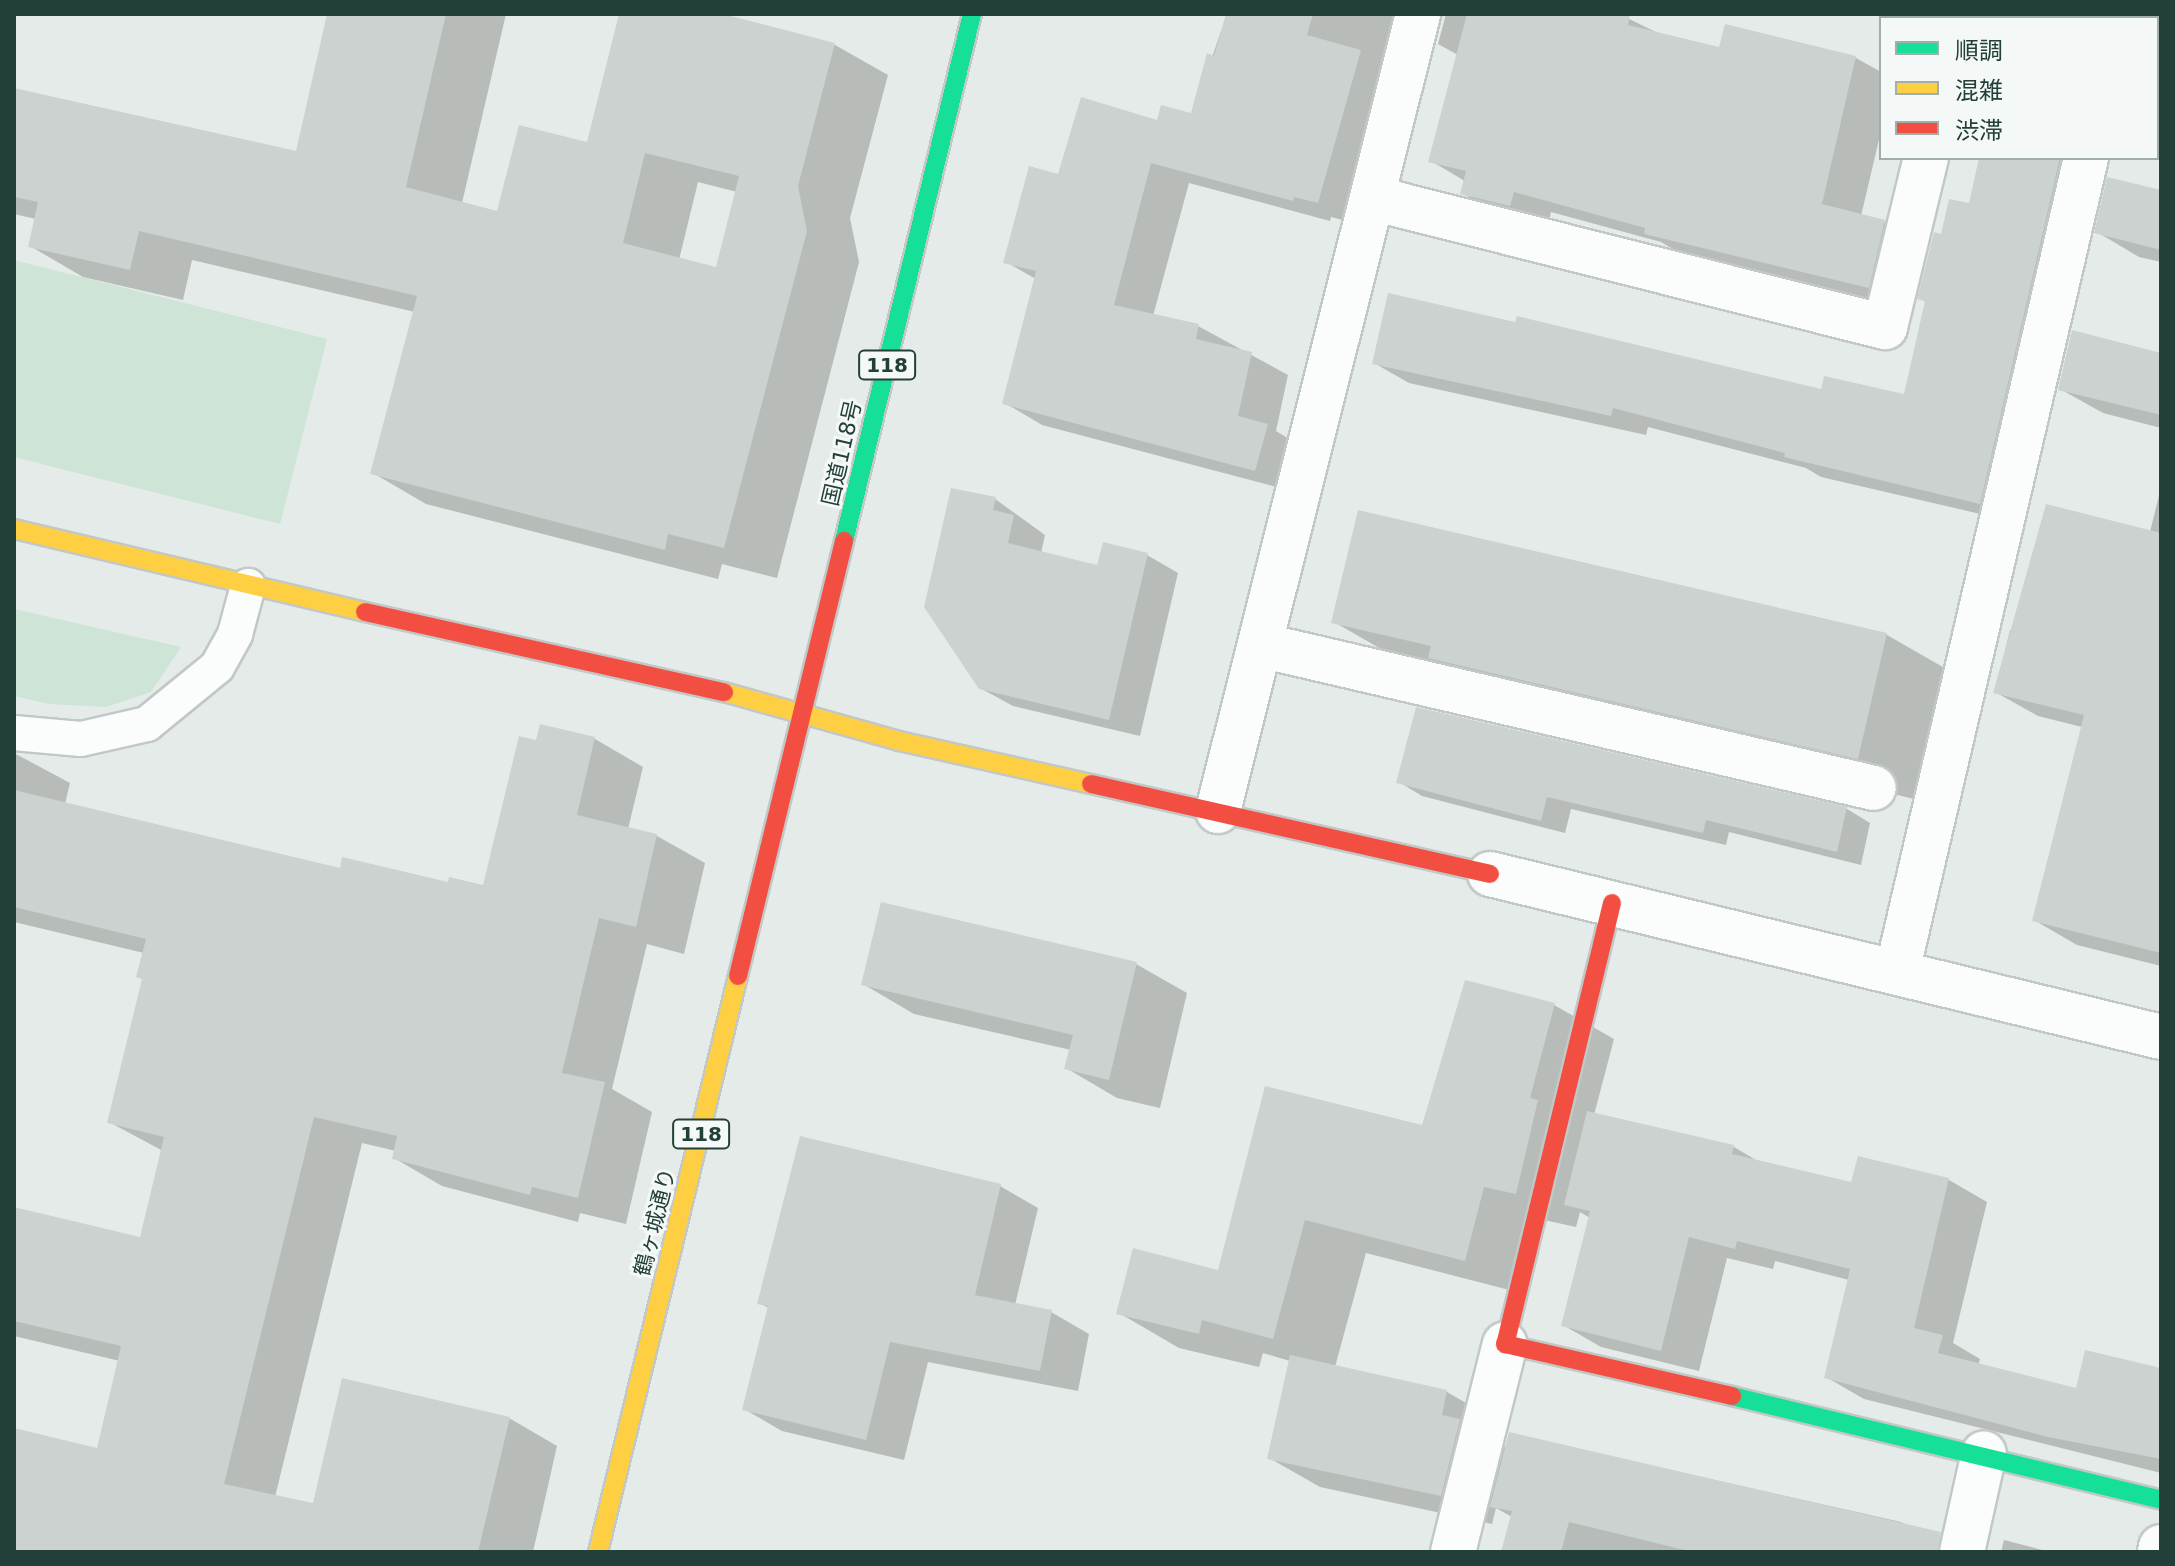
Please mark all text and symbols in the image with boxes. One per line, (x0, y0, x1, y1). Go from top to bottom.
legend (1879, 16, 2159, 160)
text: 順調 (1955, 37, 2003, 65)
text: 混雑 (1955, 77, 2003, 105)
text: 渋滞 (1955, 117, 2003, 145)
road number: 118 (857, 349, 917, 381)
street label: 国道118号 (817, 397, 867, 509)
road number: 118 (671, 1118, 731, 1150)
street label: 鶴ヶ城通り (629, 1165, 681, 1279)

